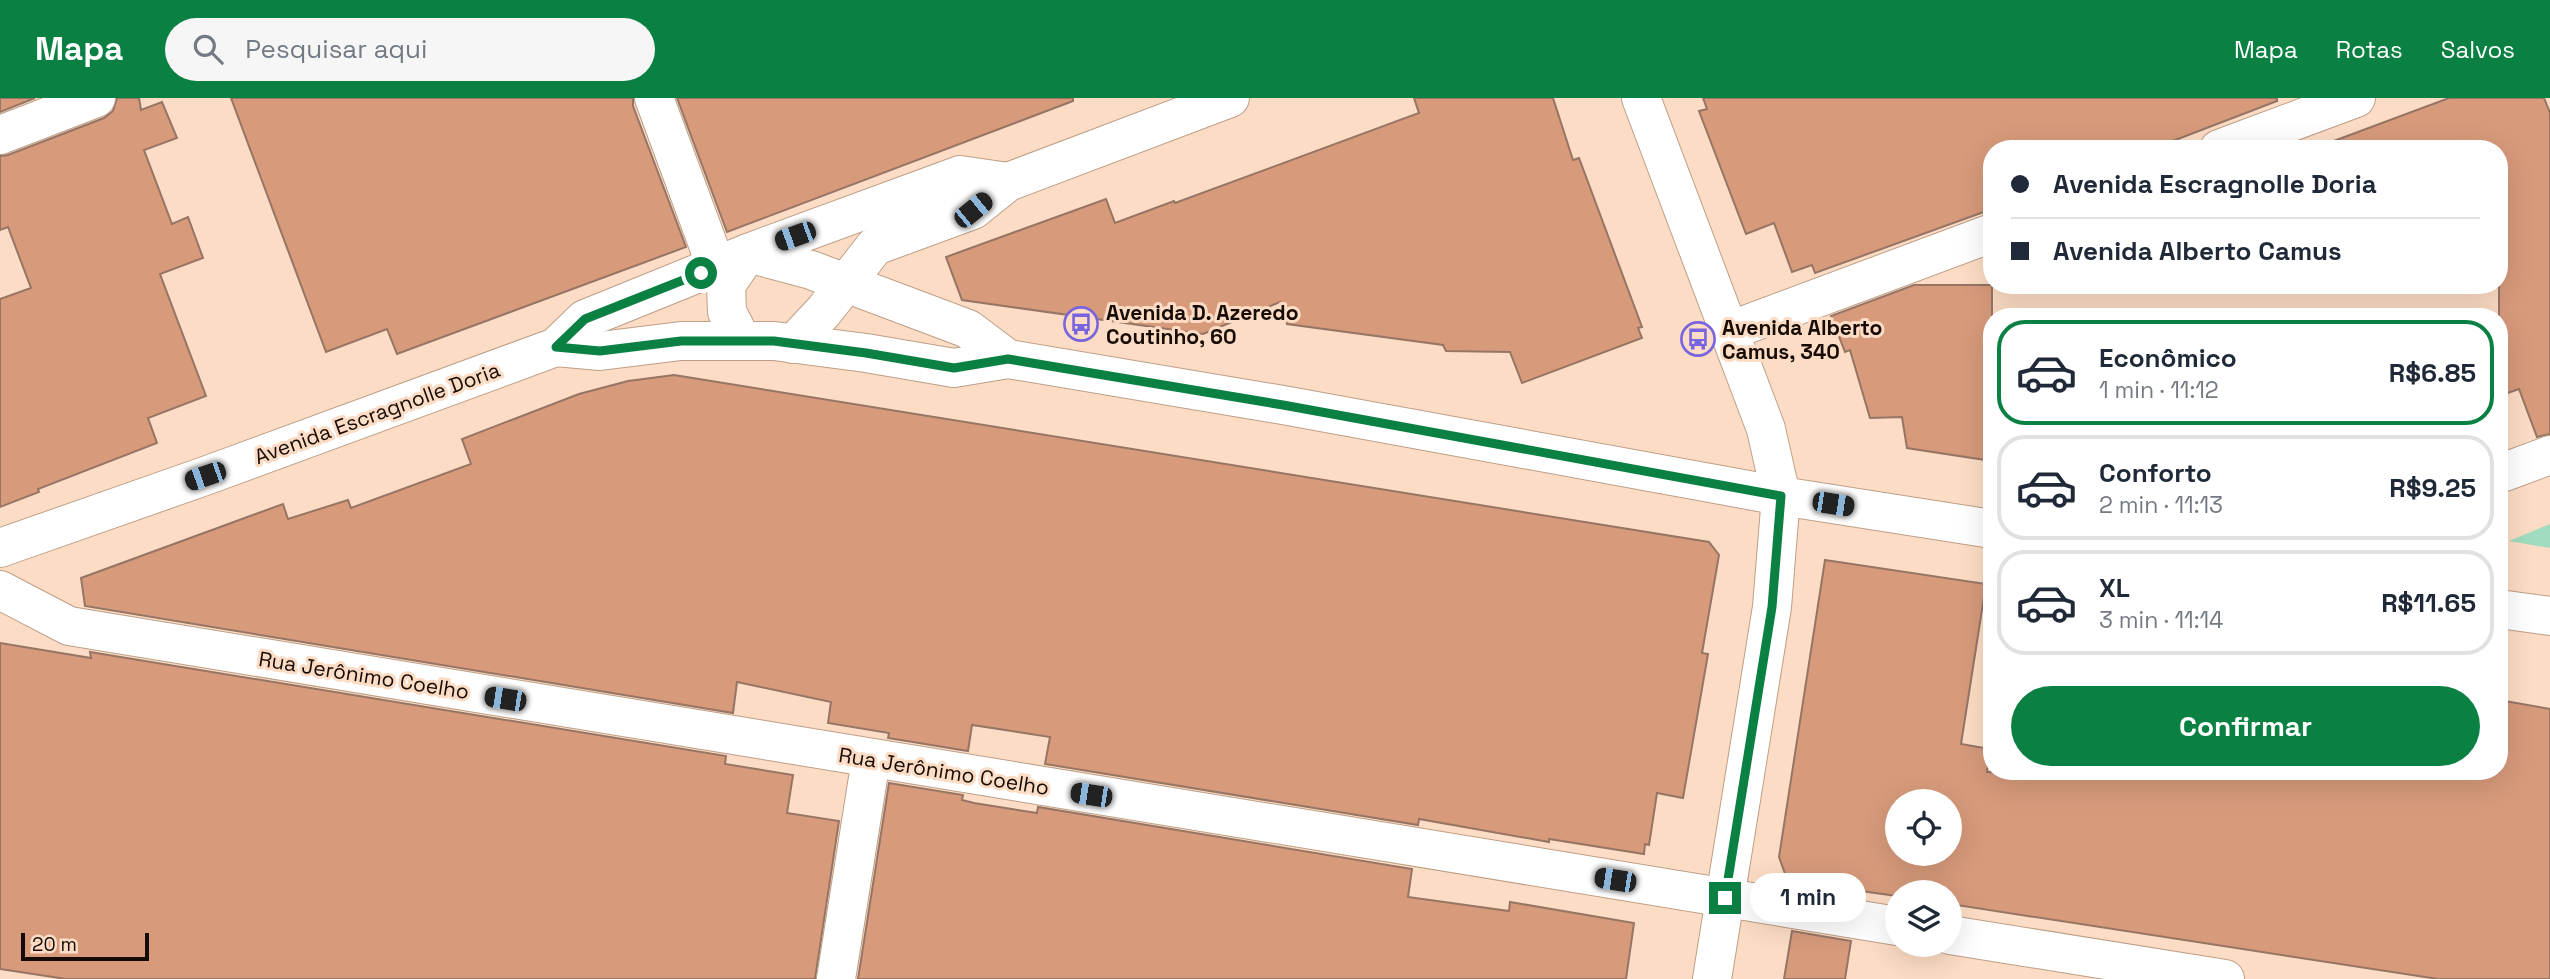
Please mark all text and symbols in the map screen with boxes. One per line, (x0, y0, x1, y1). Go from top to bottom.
search box (165, 18, 655, 81)
text: Mapa (35, 28, 123, 70)
icon: search (189, 30, 227, 68)
text: Pesquisar aqui (245, 32, 427, 66)
text: Mapa (2234, 34, 2298, 65)
text: Rotas (2336, 34, 2403, 65)
text: Salvos (2441, 34, 2515, 65)
text: Avenida Escragnolle Doria (2053, 167, 2377, 201)
car (951, 189, 996, 231)
car (772, 219, 819, 253)
text: Avenida Alberto Camus (2053, 234, 2342, 268)
route start (685, 257, 717, 289)
place label: Avenida D. Azeredo Coutinho, 60 (1106, 299, 1299, 350)
bus stop icon: Avenida D. Azeredo Coutinho, 60 (1062, 305, 1100, 343)
place label: Avenida Alberto Camus, 340 (1722, 314, 1882, 365)
bus stop icon: Avenida Alberto Camus, 340 (1679, 320, 1717, 358)
icon: car (2015, 341, 2078, 404)
text: Econômico (2099, 341, 2237, 375)
street label: Avenida Escragnolle Doria (250, 356, 504, 470)
text: R$6.85 (2389, 356, 2476, 390)
text: 1 min · 11:12 (2099, 375, 2219, 405)
icon: car (2015, 456, 2078, 519)
text: Conforto (2099, 456, 2212, 490)
car (182, 459, 229, 493)
text: R$9.25 (2389, 471, 2476, 505)
car (1811, 490, 1856, 518)
text: 2 min · 11:13 (2099, 490, 2223, 520)
icon: car (2015, 571, 2078, 634)
text: XL (2099, 571, 2130, 605)
text: R$11.65 (2381, 586, 2476, 620)
text: 3 min · 11:14 (2099, 605, 2223, 635)
street label: Rua Jerônimo Coelho (257, 645, 471, 705)
car (483, 685, 528, 713)
button: Confirmar (2011, 686, 2480, 766)
street label: Rua Jerônimo Coelho (837, 741, 1051, 801)
car (1069, 781, 1114, 809)
map controls (1885, 789, 1962, 957)
button: locate (1885, 789, 1962, 866)
car (1593, 866, 1638, 894)
callout: 1 min (1750, 874, 1865, 922)
button: layers (1885, 880, 1962, 957)
route end (1709, 882, 1741, 914)
text: 1 min (1780, 882, 1836, 912)
scale bar (21, 930, 149, 962)
text: 20 m (32, 932, 77, 957)

